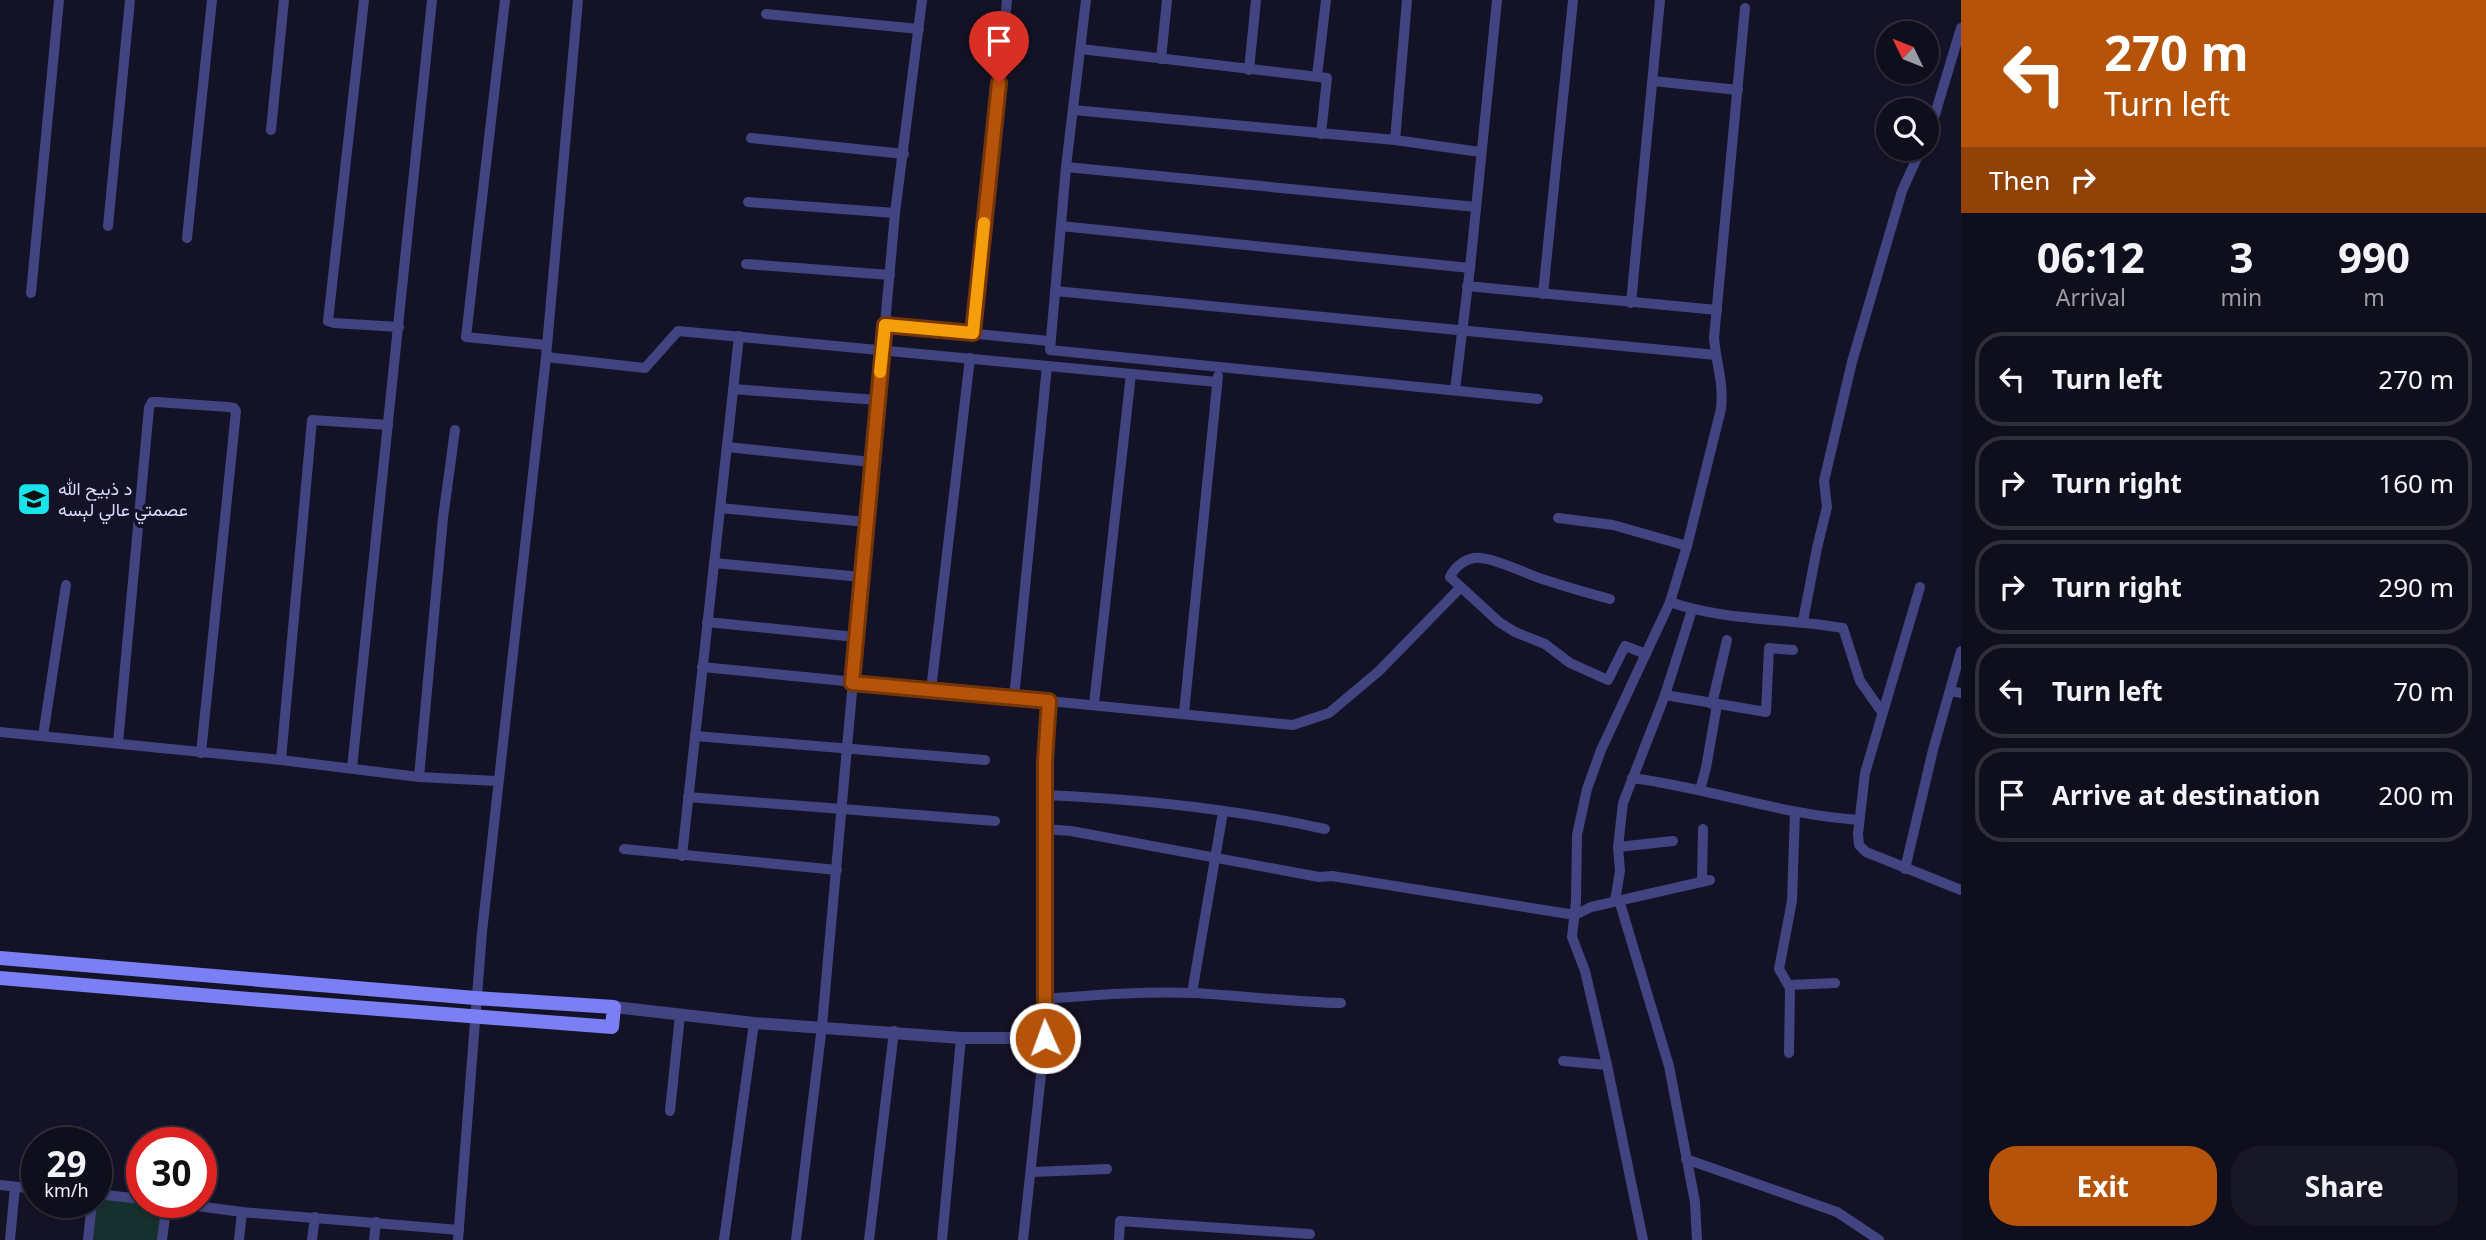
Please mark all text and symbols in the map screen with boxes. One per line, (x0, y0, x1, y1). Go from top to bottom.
pin (969, 11, 1029, 83)
text: 270 m (2104, 19, 2249, 85)
north arrow (1876, 21, 1939, 84)
map controls (1876, 21, 1939, 161)
icon: arrive (980, 22, 1018, 60)
icon: left (1989, 28, 2080, 119)
text: Turn left (2104, 82, 2230, 125)
button: search (1876, 98, 1939, 161)
icon: right (2064, 161, 2102, 199)
text: Then (1989, 162, 2050, 198)
text: 06:12 (2037, 228, 2145, 285)
text: 3 (2229, 228, 2253, 285)
text: 990 (2338, 228, 2410, 285)
text: Arrival (2056, 281, 2126, 313)
text: min (2221, 281, 2262, 313)
text: m (2363, 281, 2385, 313)
icon: left (1993, 360, 2031, 398)
text: Turn left (2052, 361, 2163, 397)
text: 270 m (2378, 361, 2454, 397)
icon: right (1993, 464, 2031, 502)
text: Turn right (2052, 465, 2182, 501)
text: 160 m (2378, 465, 2454, 501)
place label: د ذبیح الله عصمتي عالي لېسه (58, 476, 188, 525)
school or university icon: د ذبیح الله عصمتي عالي لېسه (15, 480, 53, 518)
icon: right (1993, 568, 2031, 606)
text: Turn right (2052, 569, 2182, 605)
text: 290 m (2378, 569, 2454, 605)
icon: left (1993, 672, 2031, 710)
text: Turn left (2052, 673, 2163, 709)
text: 70 m (2393, 673, 2454, 709)
icon: arrive (1993, 776, 2031, 814)
text: Arrive at destination (2052, 777, 2321, 813)
text: 200 m (2378, 777, 2454, 813)
position arrow (1008, 1001, 1082, 1075)
speed limit sign: 30 (126, 1127, 217, 1218)
text: 29 (46, 1140, 87, 1187)
button: Exit (1989, 1146, 2217, 1226)
button: Share (2231, 1146, 2458, 1226)
text: km/h (44, 1178, 89, 1202)

